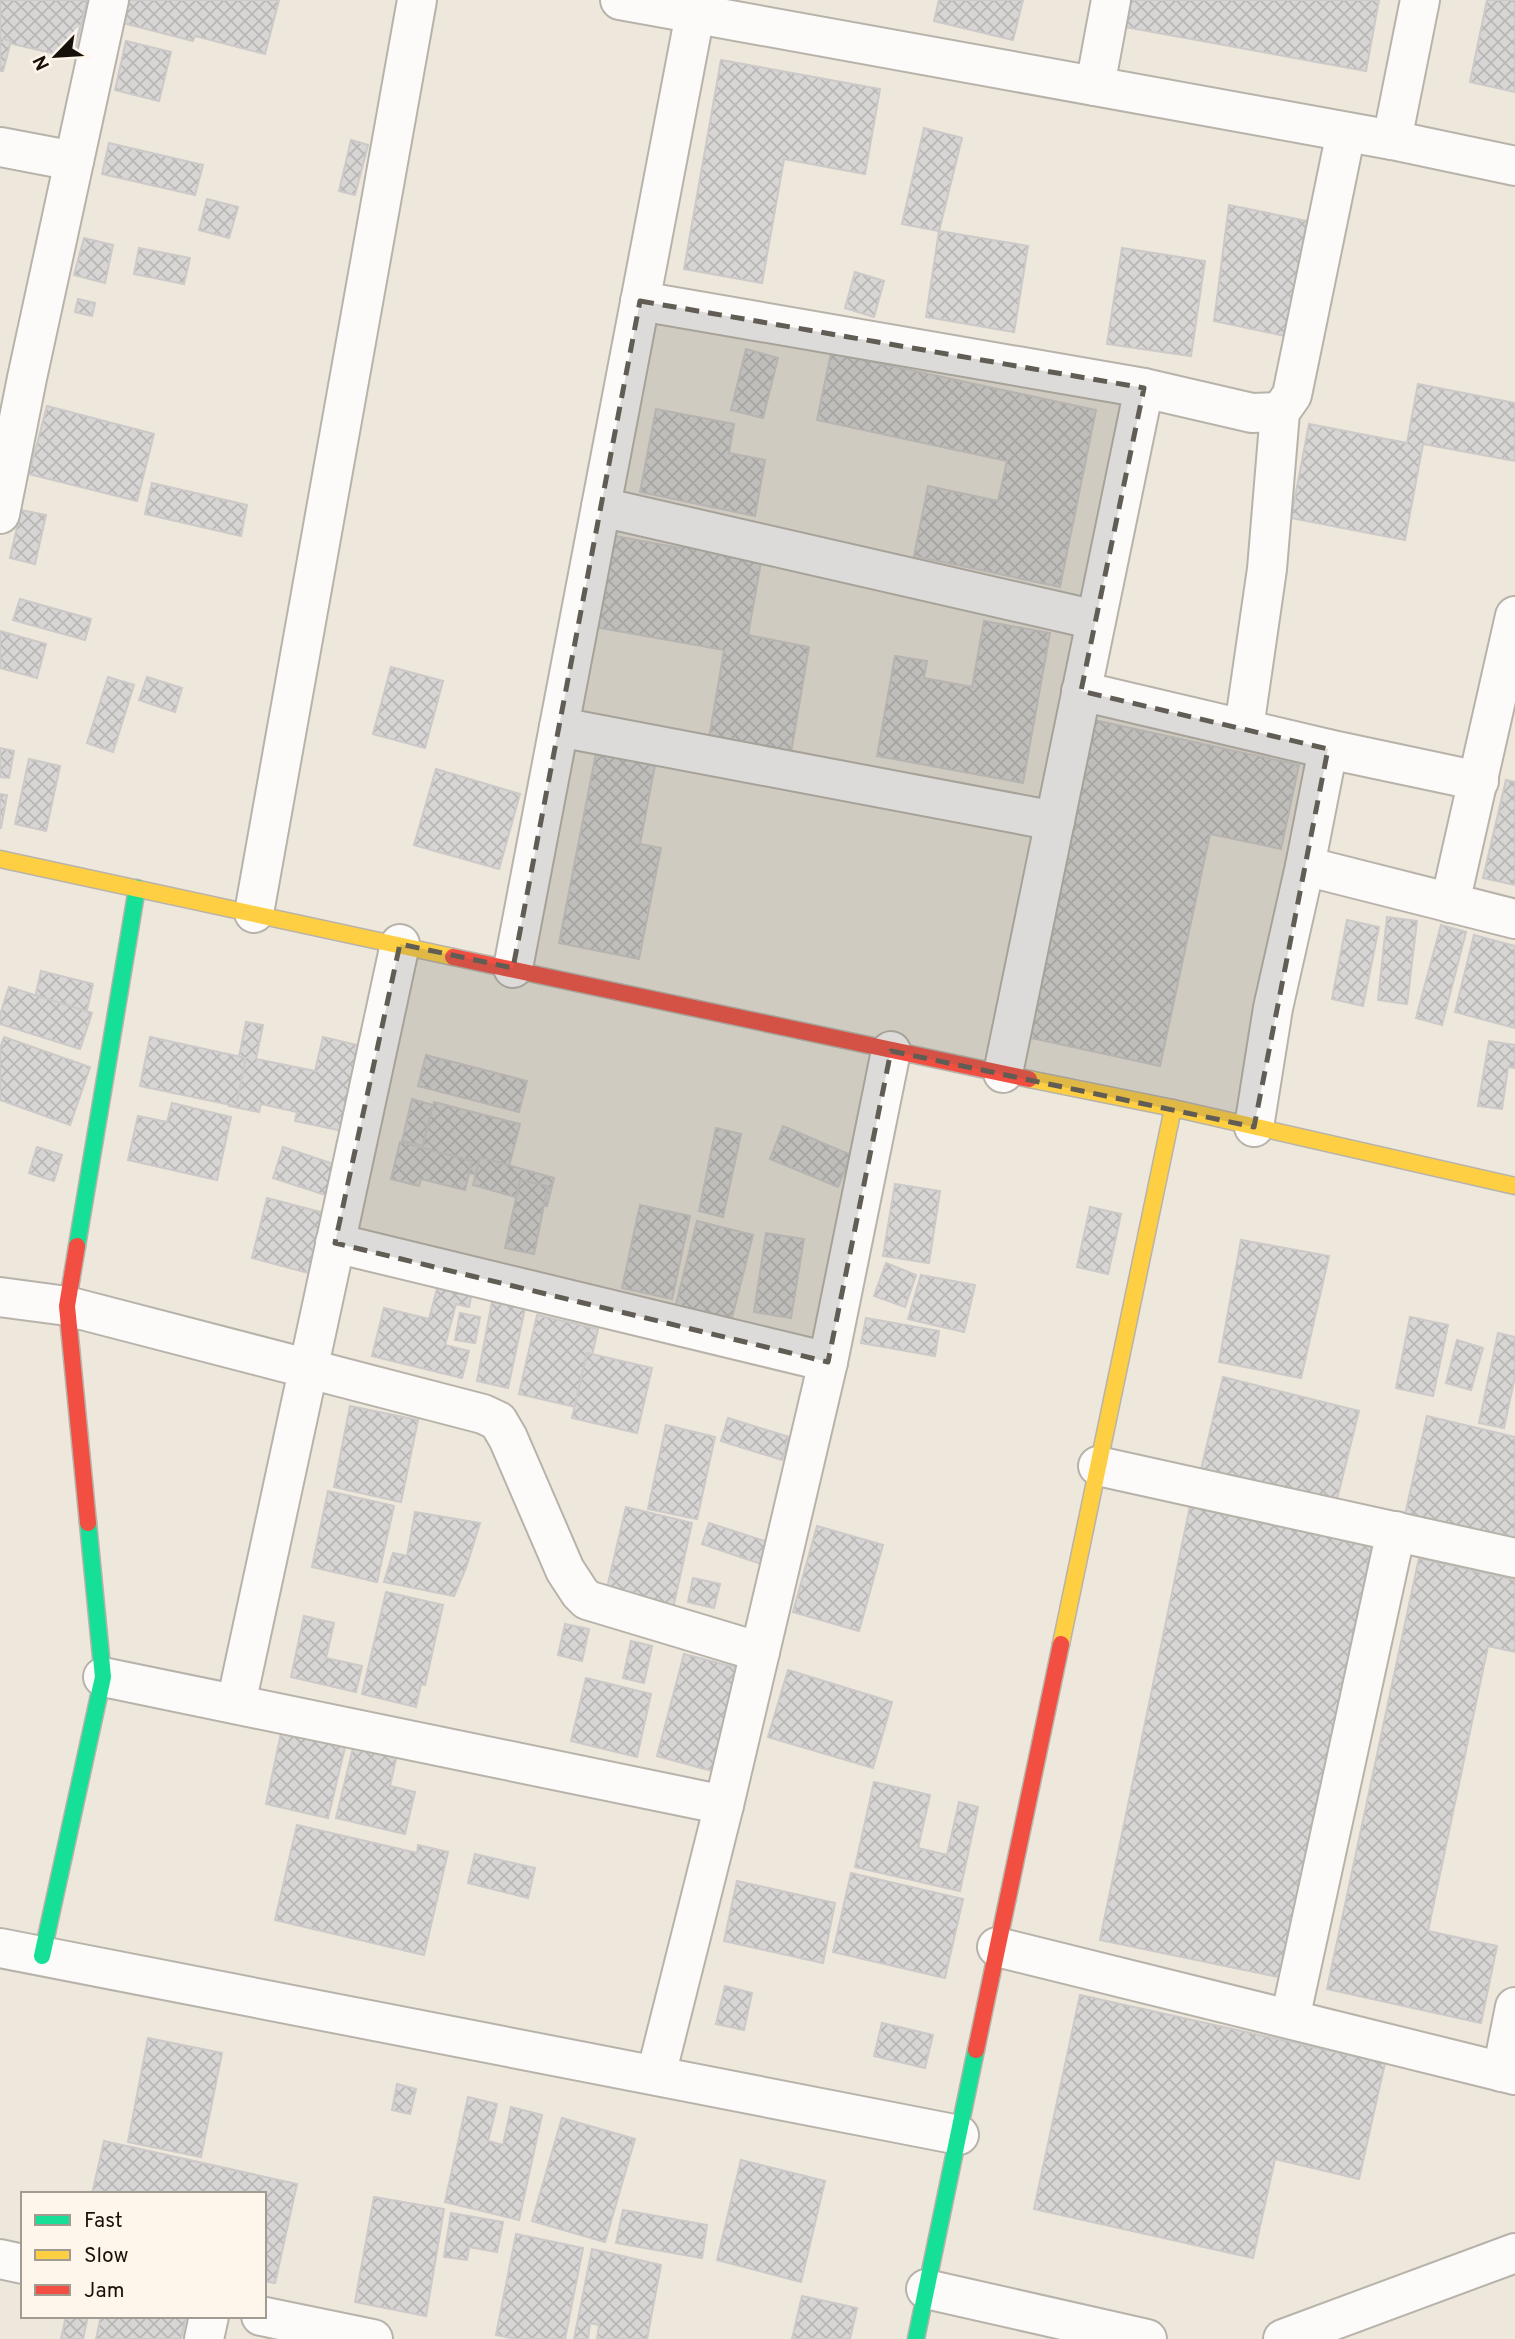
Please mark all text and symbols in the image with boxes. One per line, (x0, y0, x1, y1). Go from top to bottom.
north arrow (21, 21, 91, 91)
text: N (29, 51, 56, 74)
legend (21, 2192, 266, 2318)
text: Fast (84, 2208, 123, 2235)
text: Slow (84, 2243, 129, 2270)
text: Jam (84, 2278, 125, 2305)

